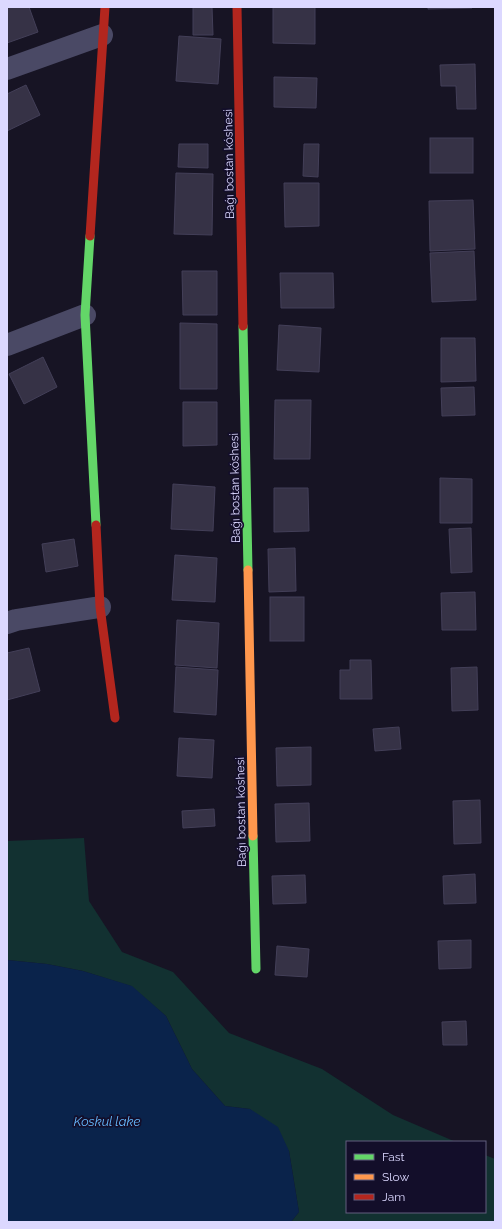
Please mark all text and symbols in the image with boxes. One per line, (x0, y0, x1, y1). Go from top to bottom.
street label: Baǵı bostan kóshesi (221, 109, 237, 219)
street label: Baǵı bostan kóshesi (227, 433, 243, 543)
street label: Baǵı bostan kóshesi (233, 757, 249, 867)
water label: Koskul lake (74, 1114, 140, 1129)
legend (346, 1141, 486, 1213)
text: Fast (382, 1150, 405, 1164)
text: Slow (382, 1170, 409, 1184)
text: Jam (382, 1190, 405, 1204)

